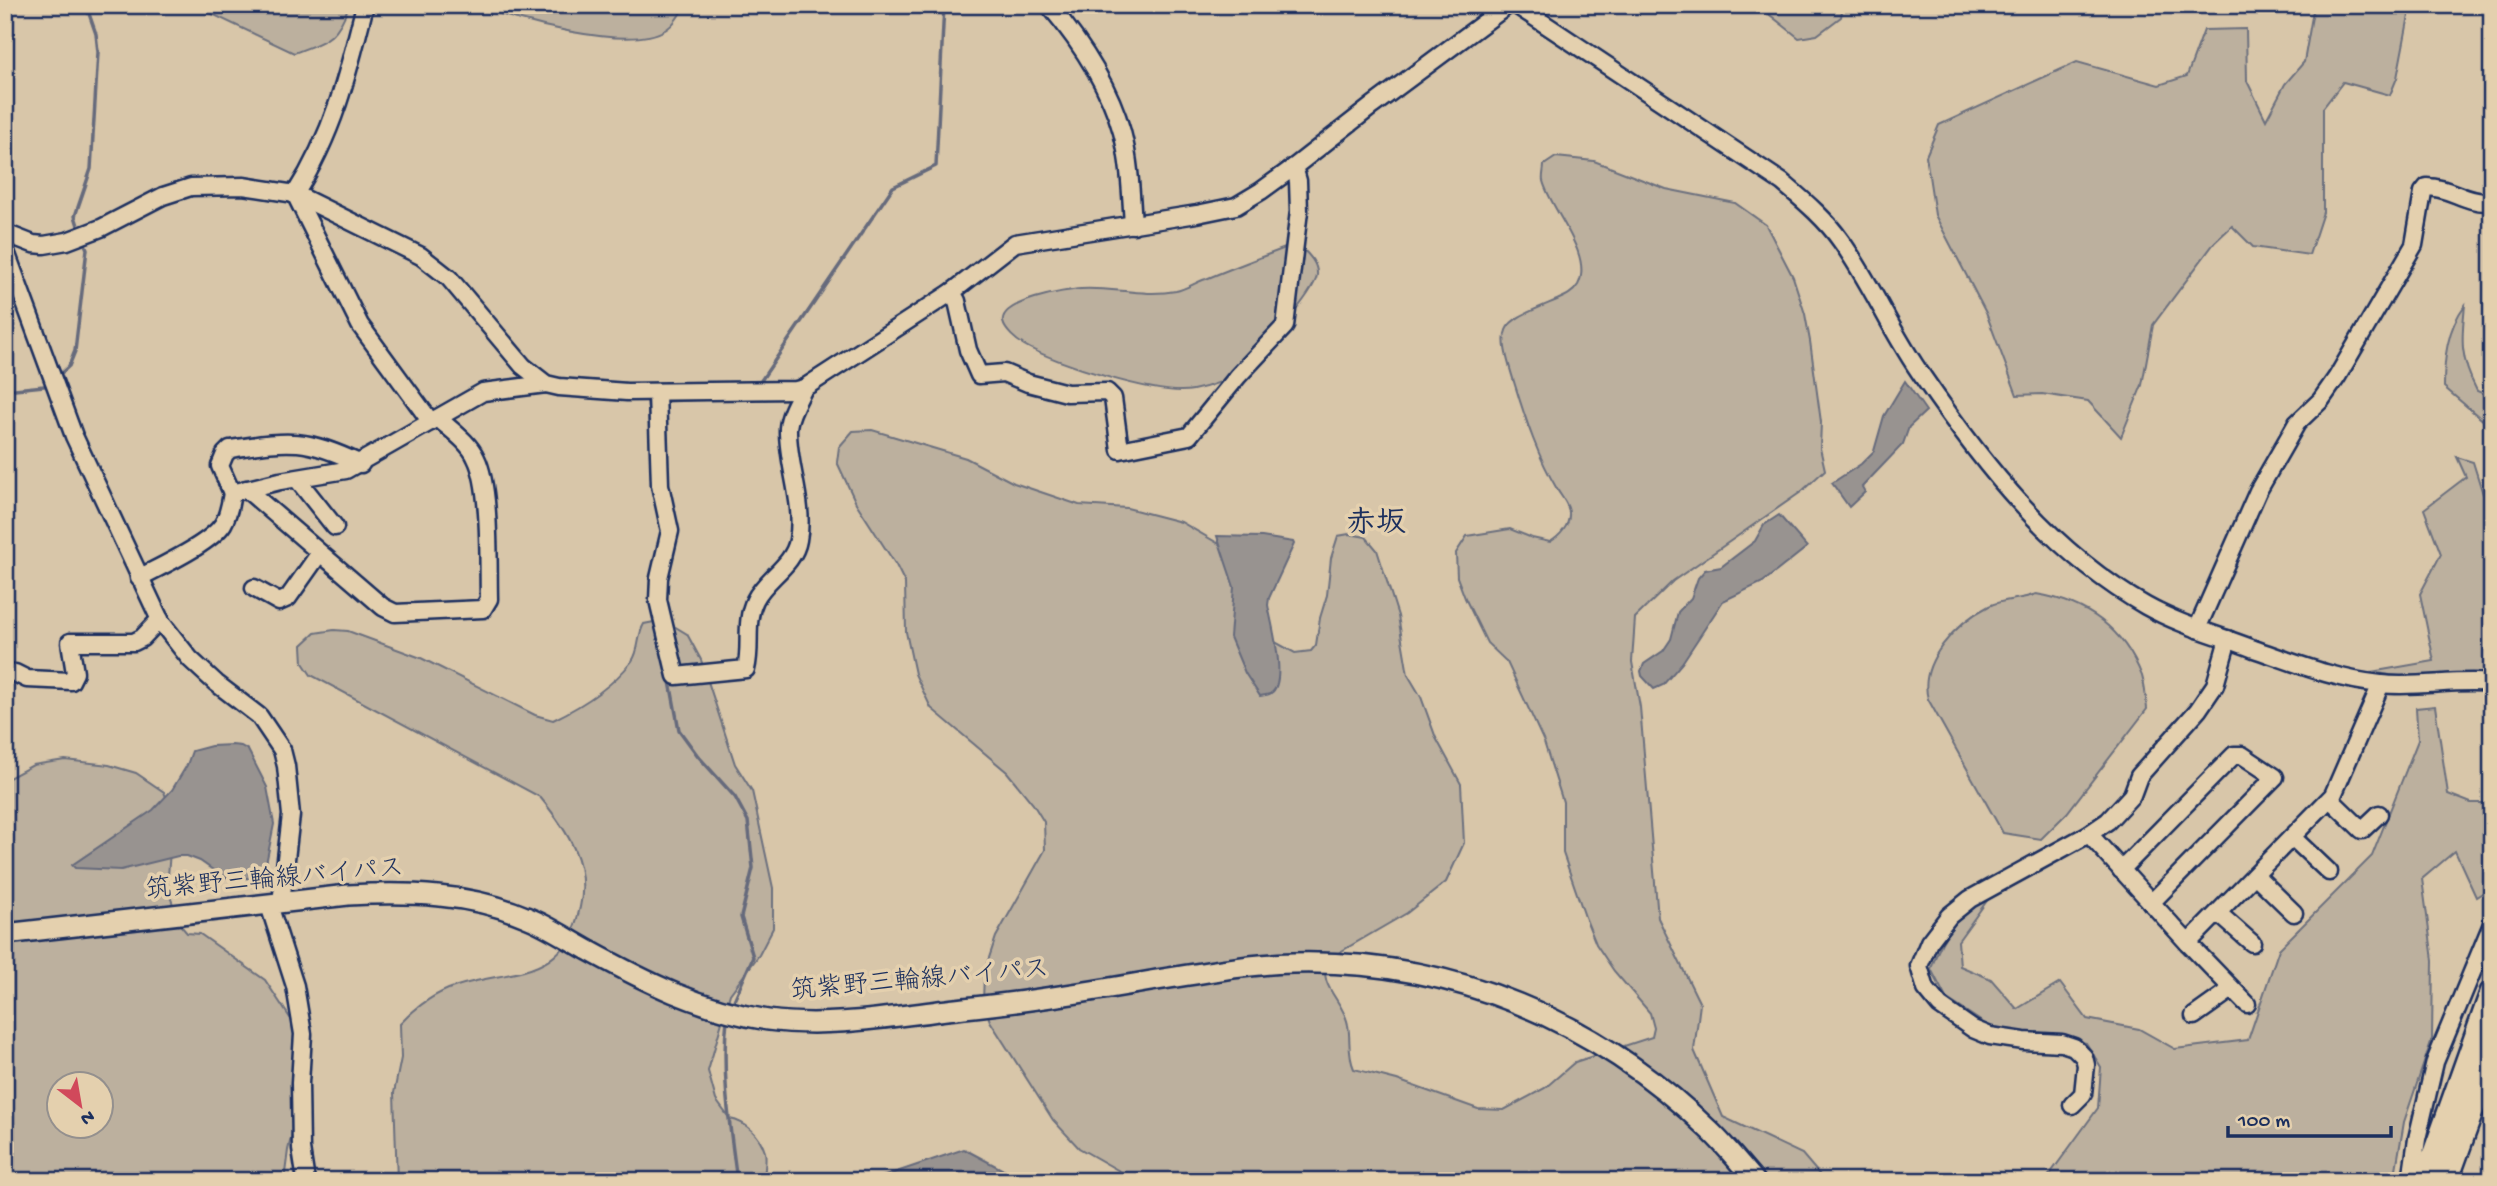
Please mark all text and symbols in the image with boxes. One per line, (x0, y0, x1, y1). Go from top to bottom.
district label: 赤坂 (1346, 506, 1406, 543)
street label: 筑紫野三輪線バイパス (144, 853, 406, 908)
street label: 筑紫野三輪線バイパス (789, 954, 1051, 1009)
north arrow (46, 1070, 116, 1140)
scale bar (2228, 1095, 2390, 1139)
text: N (76, 1104, 98, 1130)
text: 100 m (2237, 1110, 2290, 1135)

